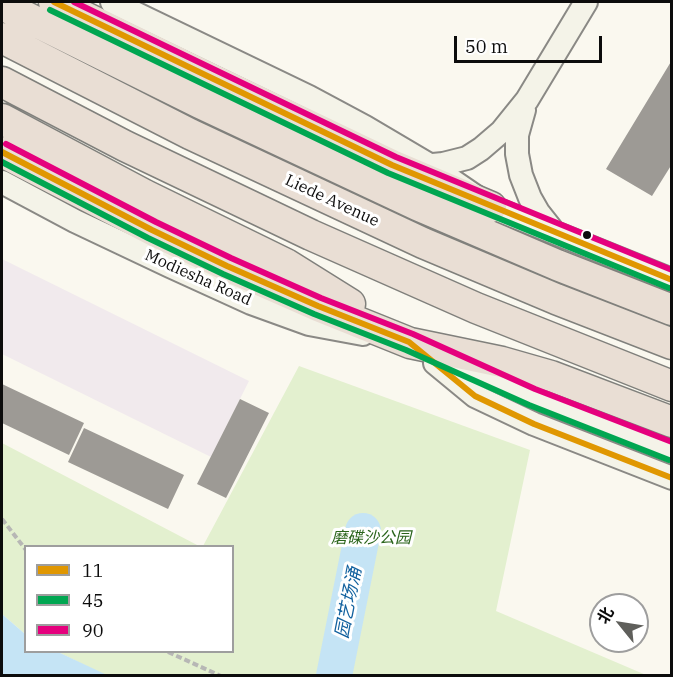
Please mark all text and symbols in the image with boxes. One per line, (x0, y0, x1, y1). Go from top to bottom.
scale bar (457, 24, 606, 62)
text: 50 m (465, 35, 508, 58)
street label: Liede Avenue (282, 171, 382, 231)
unlabelled marker (581, 229, 593, 241)
street label: Modiesha Road (142, 246, 254, 310)
park label: 磨碟沙公园 (331, 528, 411, 548)
legend (24, 545, 234, 653)
text: 11 (82, 559, 104, 582)
water label: 园艺场涌 (332, 566, 366, 640)
text: 45 (82, 589, 104, 612)
north arrow (589, 593, 649, 653)
text: 北 (592, 603, 618, 627)
text: 90 (82, 619, 104, 642)

